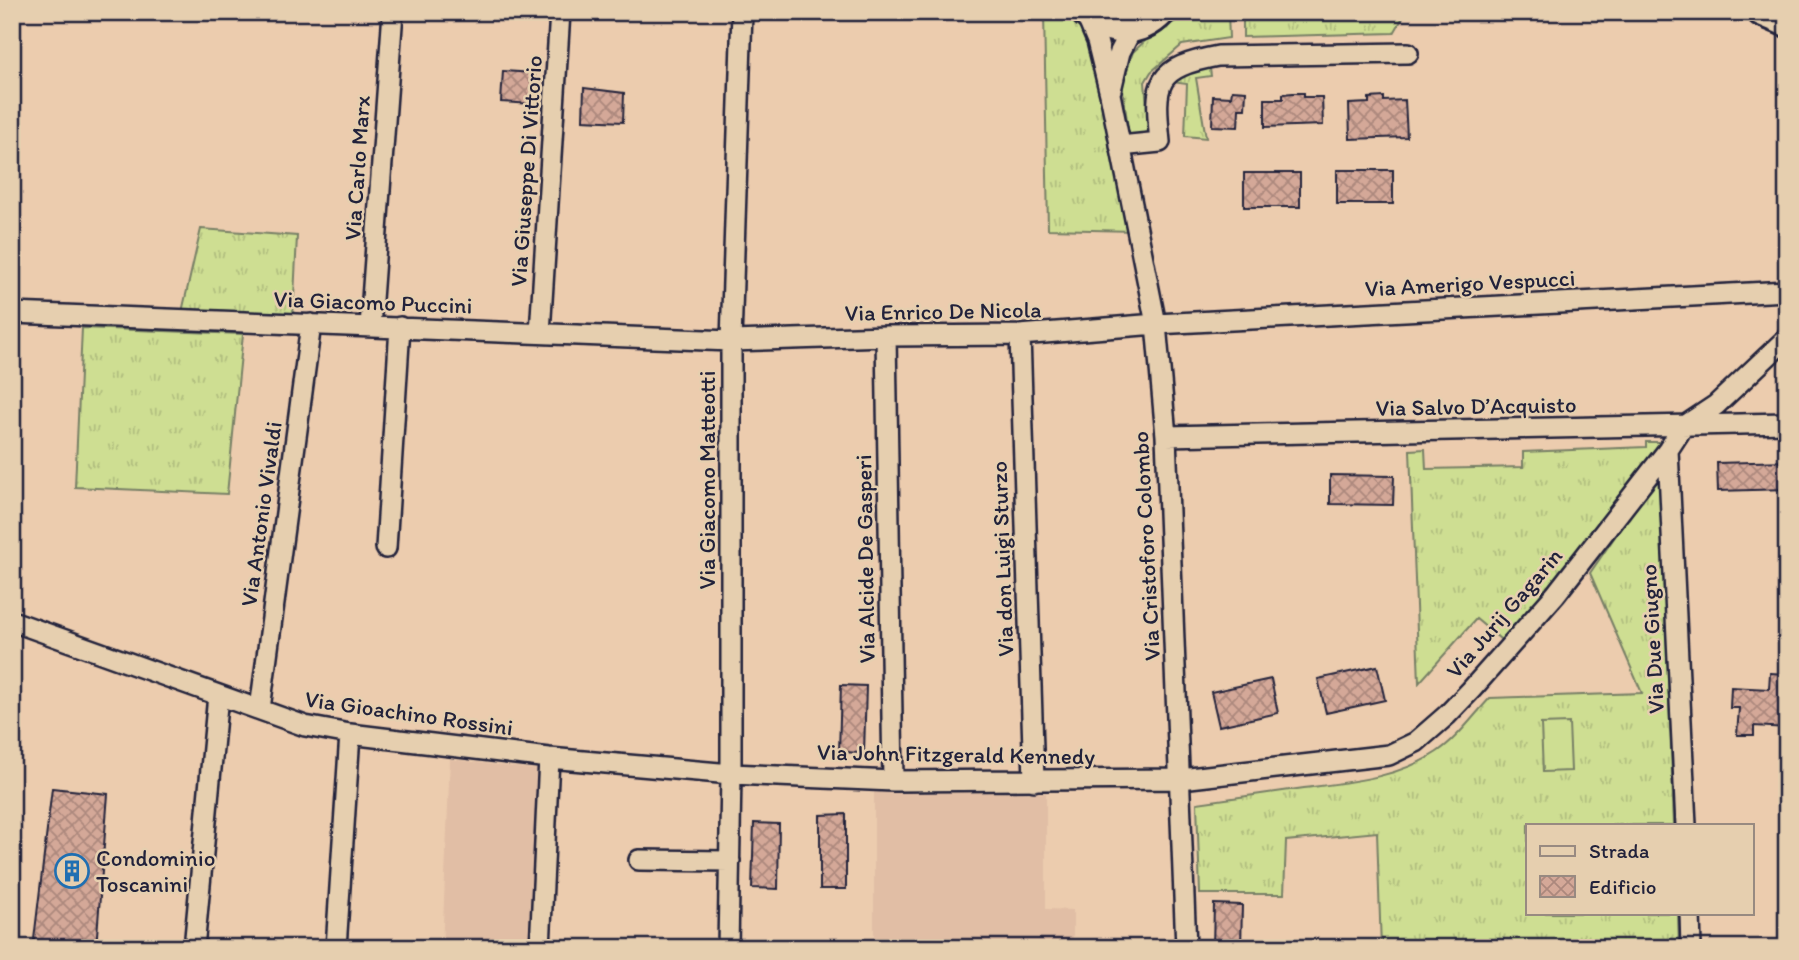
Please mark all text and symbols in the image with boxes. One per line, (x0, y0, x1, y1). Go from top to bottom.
street label: Via Giuseppe Di Vittorio (504, 54, 548, 288)
street label: Via Carlo Marx (338, 94, 376, 241)
street label: Via Amerigo Vespucci (1364, 264, 1576, 302)
street label: Via Giacomo Puccini (273, 285, 473, 319)
street label: Via Enrico De Nicola (844, 295, 1042, 327)
street label: Via Giacomo Matteotti (693, 371, 721, 589)
street label: Via Salvo D’Acquisto (1375, 390, 1577, 422)
street label: Via Antonio Vivaldi (234, 420, 288, 608)
street label: Via Cristoforo Colombo (1126, 430, 1166, 662)
street label: Via Alcide De Gasperi (849, 454, 881, 664)
street label: Via don Luigi Sturzo (985, 461, 1019, 657)
street label: Via Jurij Gagarin (1440, 542, 1568, 684)
street label: Via Due Giugno (1634, 563, 1670, 715)
street label: Via Gioachino Rossini (303, 685, 515, 741)
street label: Via John Fitzgerald Kennedy (817, 738, 1095, 770)
legend (1526, 824, 1754, 914)
text: Strada (1589, 838, 1649, 863)
place label: Condominio Toscanini (96, 844, 215, 898)
building icon: Condominio Toscanini (53, 852, 91, 890)
text: Edificio (1589, 874, 1657, 899)

